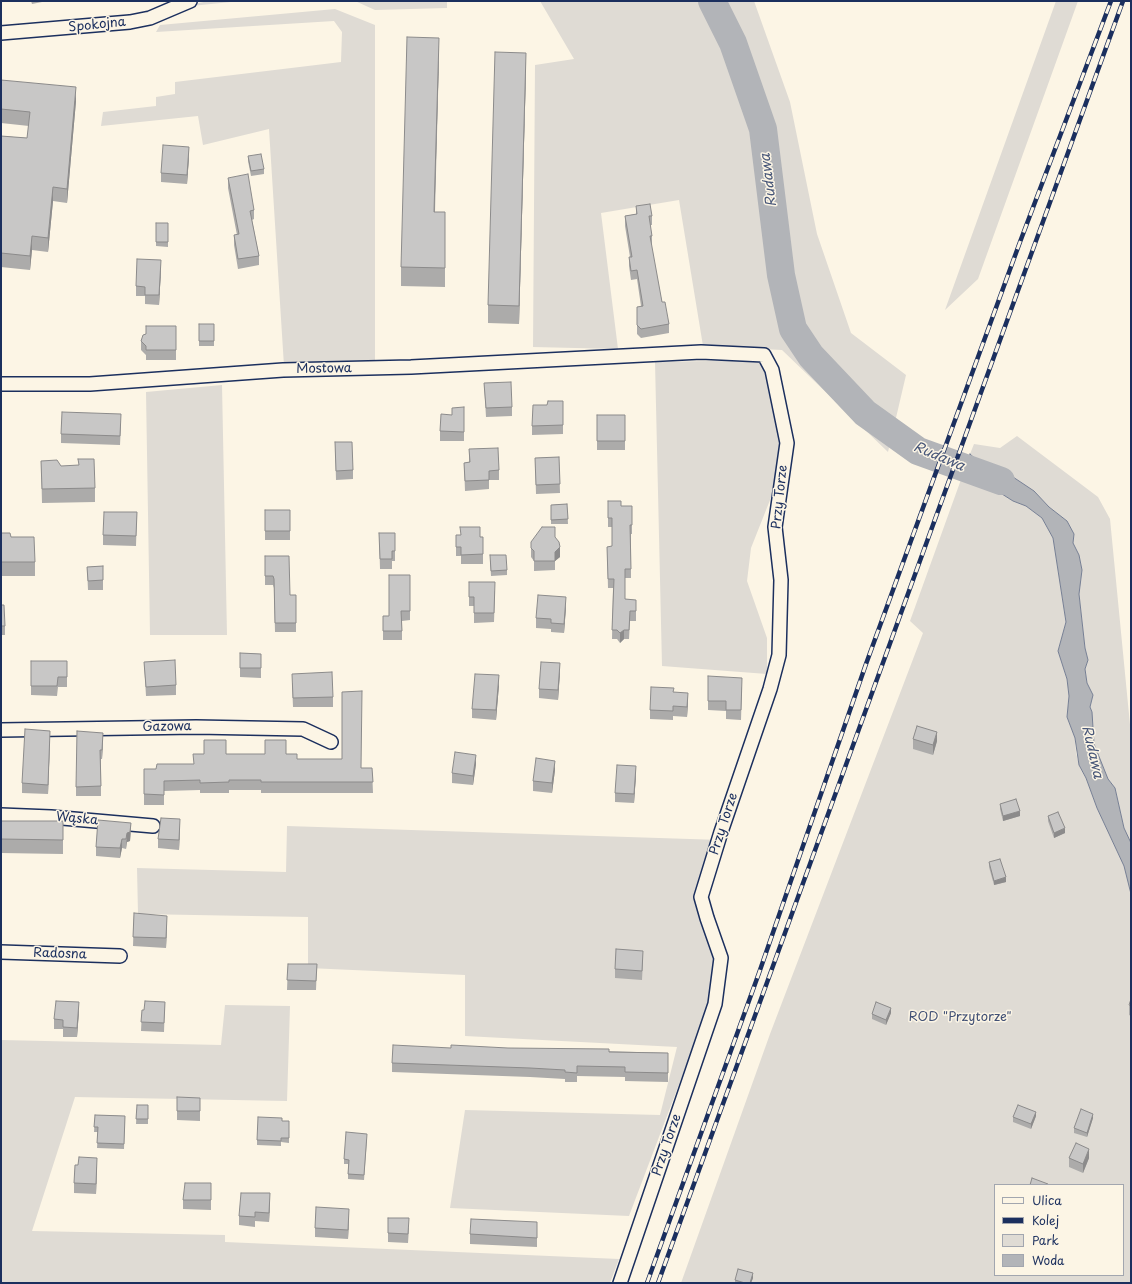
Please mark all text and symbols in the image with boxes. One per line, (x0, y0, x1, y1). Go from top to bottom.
street label: Spokojna (68, 14, 126, 36)
water label: Rudawa (757, 152, 781, 208)
street label: Mostowa (296, 361, 352, 377)
water label: Rudawa (911, 439, 967, 475)
street label: Przy Torze (769, 464, 791, 530)
street label: Gazowa (142, 719, 192, 735)
water label: Rudawa (1078, 724, 1106, 780)
street label: Przy Torze (707, 791, 741, 857)
street label: Wąska (55, 809, 99, 829)
street label: Radosna (33, 945, 87, 963)
park label: ROD "Przytorze" (908, 1009, 1012, 1025)
street label: Przy Torze (649, 1112, 685, 1178)
legend (994, 1184, 1124, 1276)
text: Ulica (1032, 1191, 1062, 1209)
text: Kolej (1032, 1211, 1059, 1229)
text: Park (1032, 1231, 1059, 1249)
text: Woda (1032, 1251, 1064, 1269)

